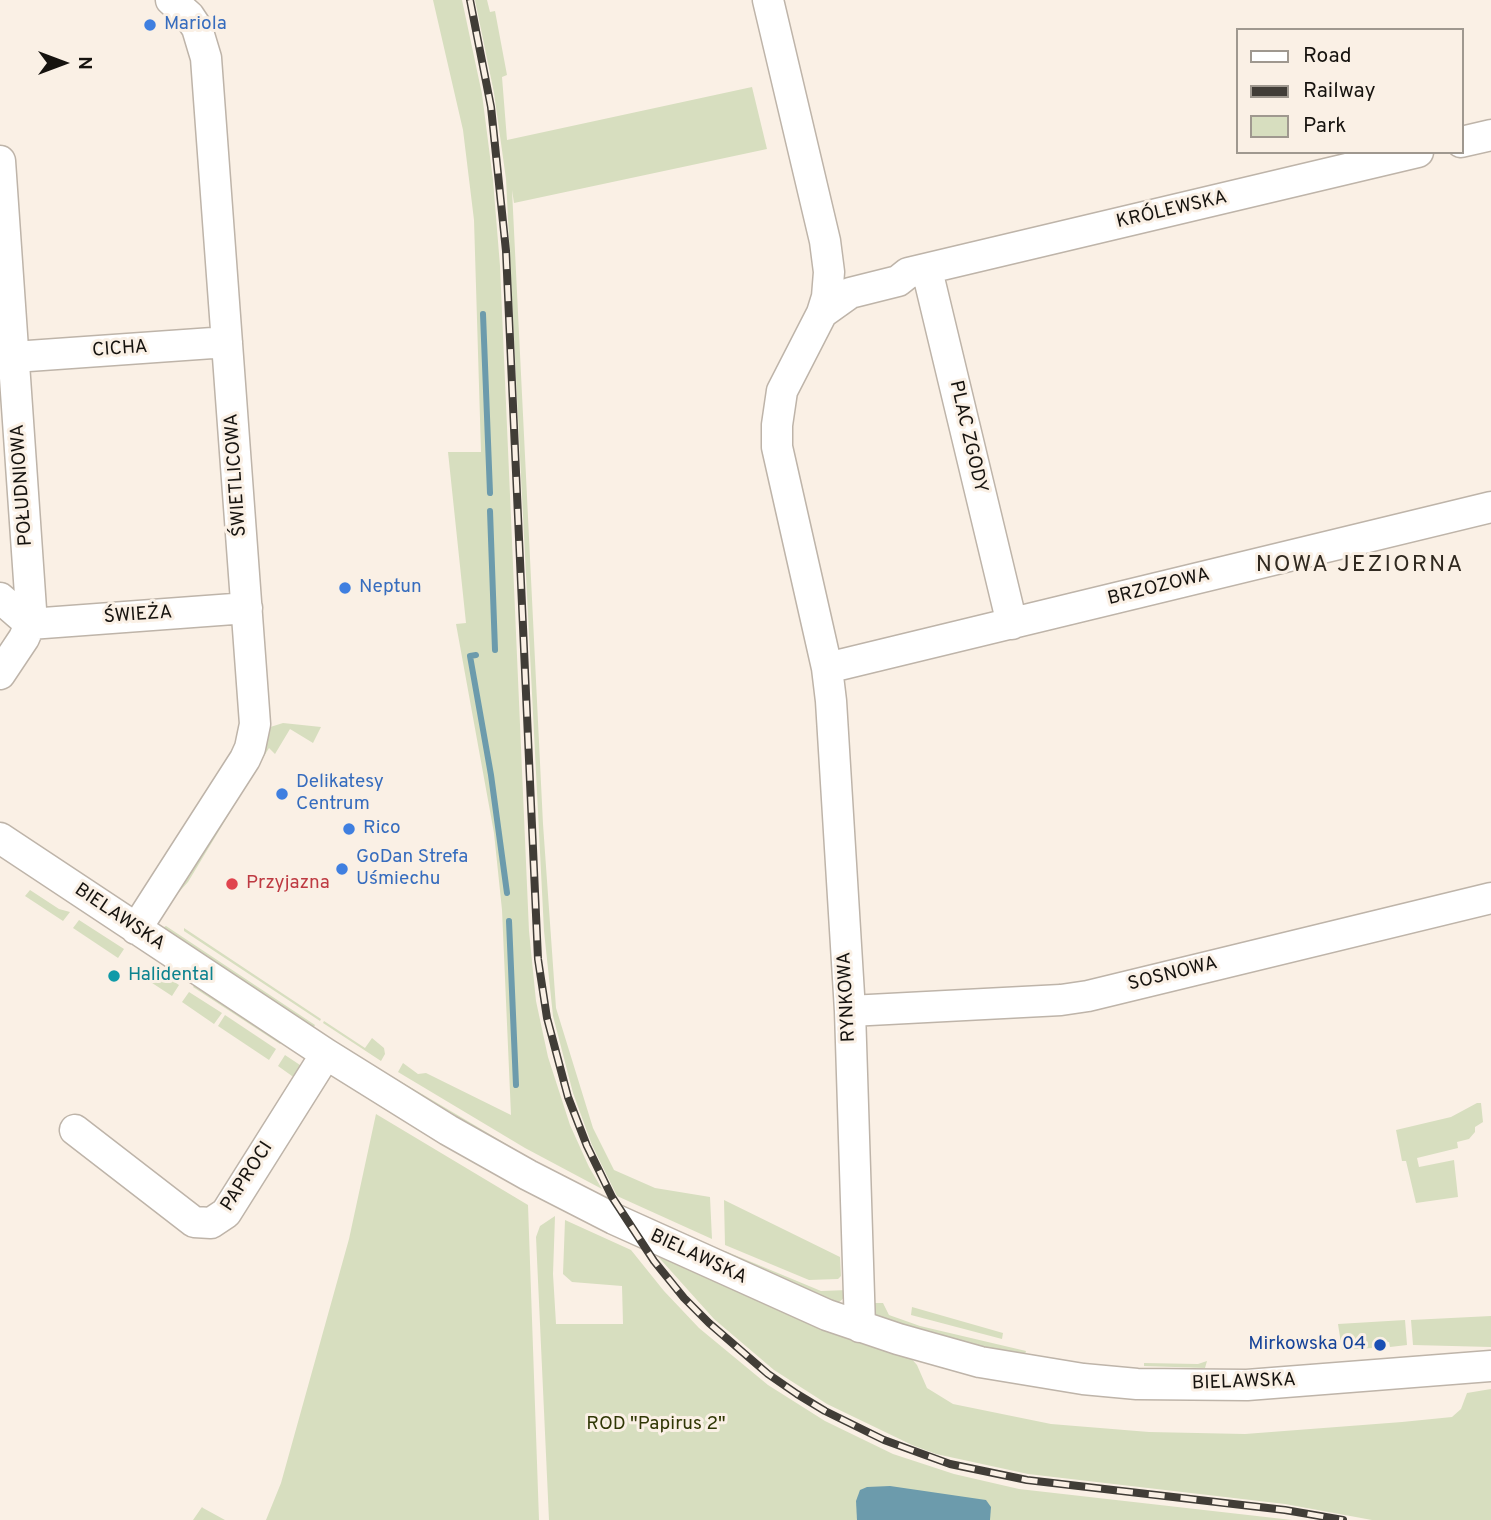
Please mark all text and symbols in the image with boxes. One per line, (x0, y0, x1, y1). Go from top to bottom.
place label: Mariola (164, 14, 227, 36)
marker: Mariola (142, 17, 158, 33)
north arrow (28, 28, 98, 98)
legend (1236, 28, 1463, 154)
text: Road (1303, 43, 1352, 70)
text: N (72, 56, 96, 70)
text: Railway (1303, 78, 1376, 105)
text: Park (1303, 113, 1346, 140)
street label: KRÓLEWSKA (1114, 187, 1230, 235)
street label: CICHA (92, 337, 148, 363)
street label: PLAC ZGODY (943, 379, 991, 495)
street label: ŚWIETLICOWA (221, 413, 253, 537)
street label: POŁUDNIOWA (7, 423, 39, 547)
district label: NOWA JEZIORNA (1257, 552, 1463, 580)
street label: BRZOZOWA (1106, 564, 1212, 612)
place label: Neptun (359, 577, 422, 599)
marker: Neptun (337, 580, 353, 596)
street label: ŚWIEŻA (103, 602, 173, 630)
place label: Delikatesy Centrum (296, 772, 384, 816)
marker: Delikatesy Centrum (274, 786, 290, 802)
place label: Rico (363, 818, 401, 840)
marker: Rico (341, 821, 357, 837)
place label: GoDan Strefa Uśmiechu (356, 847, 468, 891)
marker: GoDan Strefa Uśmiechu (334, 861, 350, 877)
place label: Przyjazna (246, 873, 330, 895)
marker: Przyjazna (224, 876, 240, 892)
street label: BIELAWSKA (69, 879, 169, 957)
street label: RYNKOWA (834, 951, 862, 1043)
street label: SOSNOWA (1126, 953, 1220, 997)
place label: Halidental (128, 965, 214, 987)
marker: Halidental (106, 968, 122, 984)
street label: PAPROCI (217, 1138, 279, 1216)
street label: BIELAWSKA (646, 1226, 750, 1290)
place label: Mirkowska 04 (1248, 1334, 1366, 1356)
marker: Mirkowska 04 (1372, 1337, 1388, 1353)
street label: BIELAWSKA (1192, 1370, 1296, 1396)
park label: ROD "Papirus 2" (586, 1414, 726, 1436)

